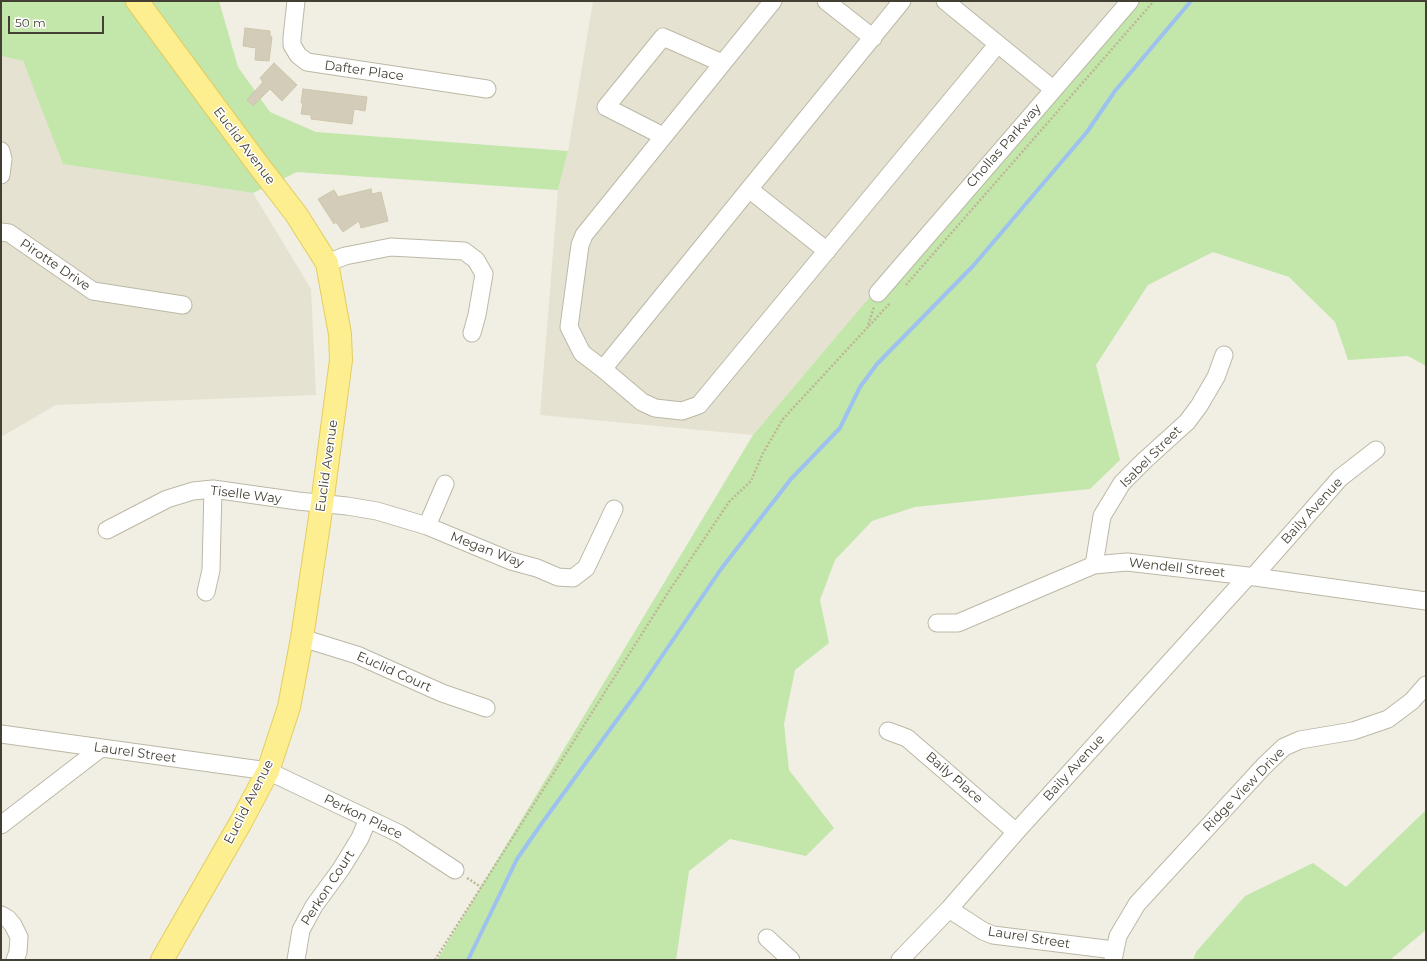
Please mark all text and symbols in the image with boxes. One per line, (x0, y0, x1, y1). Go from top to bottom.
scale bar (10, 8, 106, 34)
text: 50 m (15, 15, 46, 30)
street label: Dafter Place (323, 58, 405, 84)
street label: Chollas Parkway (963, 101, 1045, 191)
street label: Euclid Avenue (210, 104, 278, 188)
street label: Pirotte Drive (17, 236, 93, 294)
street label: Euclid Avenue (313, 419, 341, 513)
street label: Isabel Street (1117, 423, 1185, 491)
street label: Baily Avenue (1278, 475, 1346, 547)
street label: Tiselle Way (210, 483, 282, 507)
street label: Megan Way (448, 529, 526, 571)
street label: Wendell Street (1128, 555, 1226, 581)
street label: Euclid Court (354, 649, 434, 695)
street label: Baily Avenue (1040, 732, 1108, 804)
street label: Laurel Street (93, 739, 177, 767)
street label: Ridge View Drive (1200, 745, 1288, 835)
street label: Baily Place (922, 749, 986, 807)
street label: Euclid Avenue (221, 757, 277, 847)
street label: Perkon Place (321, 791, 405, 843)
street label: Perkon Court (298, 847, 358, 929)
street label: Laurel Street (987, 924, 1071, 952)

